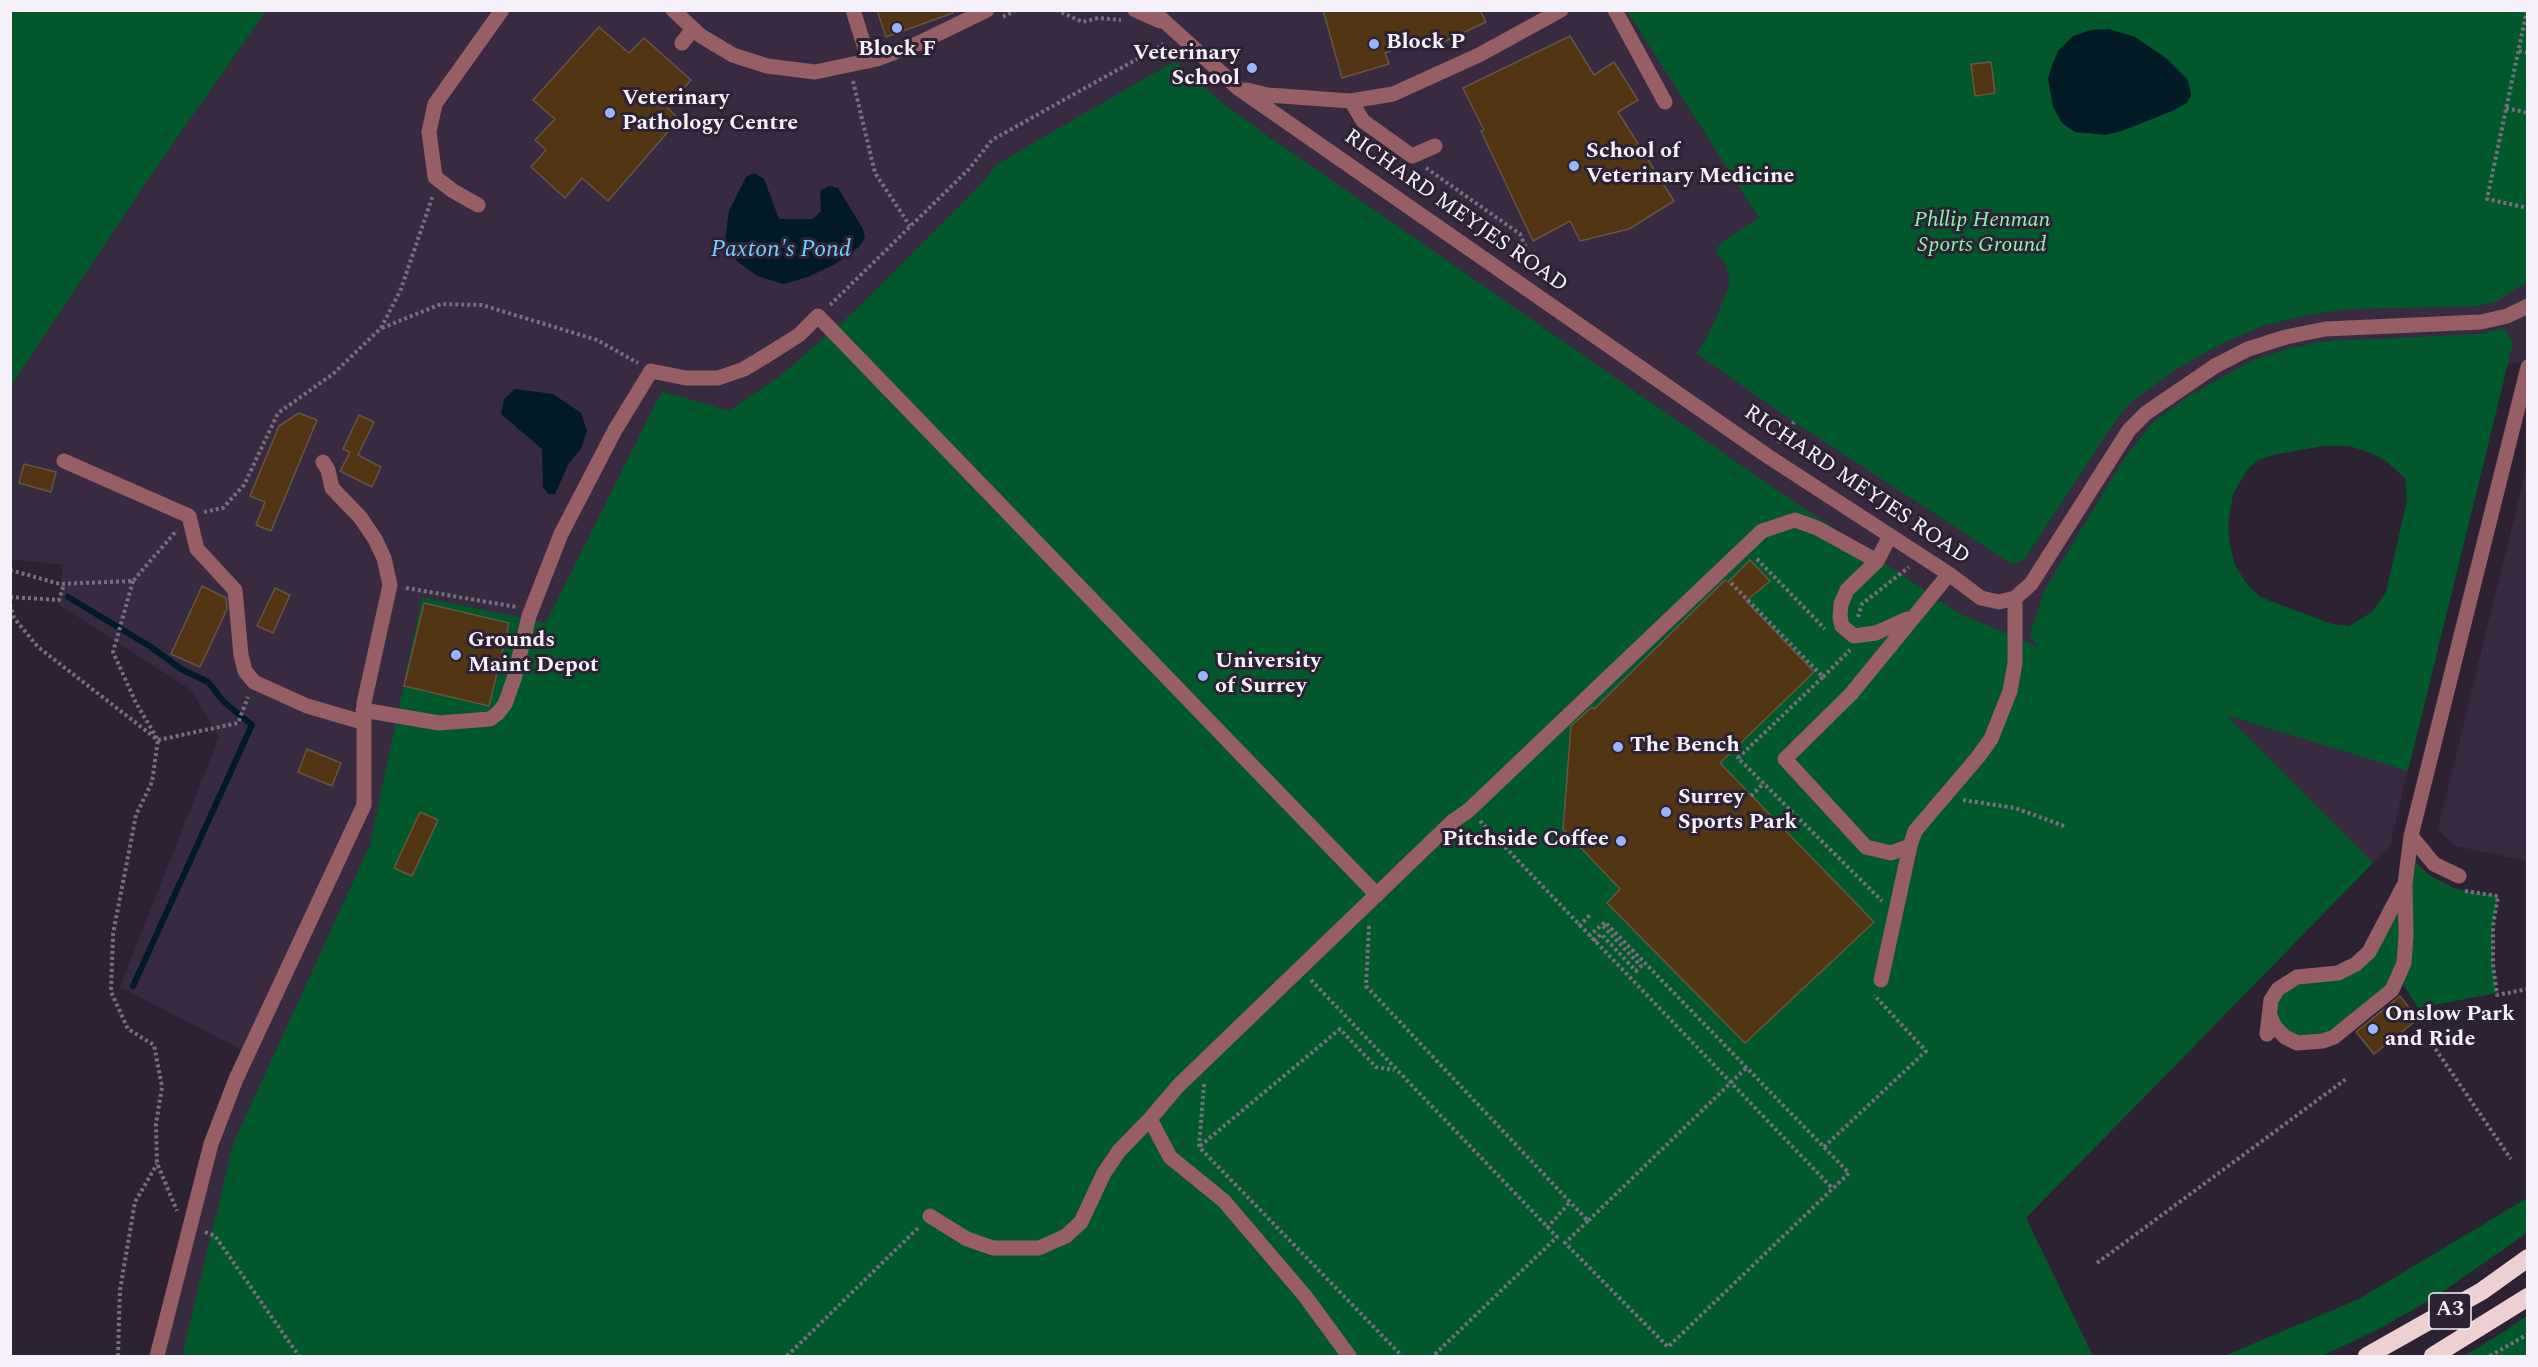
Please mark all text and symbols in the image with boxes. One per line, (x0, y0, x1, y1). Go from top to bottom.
marker: Block F (890, 21, 904, 35)
place label: Block P (1386, 31, 1465, 57)
marker: Block P (1367, 37, 1381, 51)
place label: Block F (858, 38, 936, 64)
place label: Veterinary School (1133, 42, 1240, 94)
marker: Veterinary School (1245, 61, 1259, 75)
place label: Veterinary Pathology Centre (622, 87, 798, 138)
marker: Veterinary Pathology Centre (603, 106, 617, 120)
street label: RICHARD MEYJES ROAD (1338, 125, 1572, 299)
place label: School of Veterinary Medicine (1586, 140, 1794, 192)
marker: School of Veterinary Medicine (1567, 159, 1581, 173)
park label: Phllip Henman Sports Ground (1914, 209, 2050, 260)
water label: Paxton's Pond (711, 237, 851, 265)
street label: RICHARD MEYJES ROAD (1738, 401, 1974, 571)
place label: Grounds Maint Depot (468, 629, 599, 680)
marker: Grounds Maint Depot (449, 648, 463, 662)
place label: University of Surrey (1215, 650, 1321, 702)
marker: University of Surrey (1196, 669, 1210, 683)
place label: The Bench (1630, 734, 1740, 760)
marker: The Bench (1611, 740, 1625, 754)
place label: Surrey Sports Park (1678, 786, 1798, 837)
marker: Surrey Sports Park (1659, 805, 1673, 819)
place label: Pitchside Coffee (1442, 828, 1609, 854)
marker: Pitchside Coffee (1614, 834, 1628, 848)
place label: Onslow Park and Ride (2385, 1003, 2515, 1054)
marker: Onslow Park and Ride (2366, 1022, 2380, 1036)
road number: A3 (2429, 1293, 2471, 1329)

